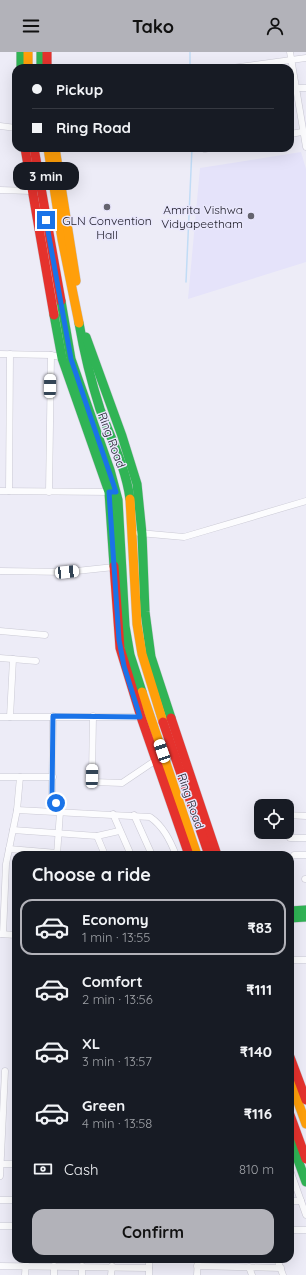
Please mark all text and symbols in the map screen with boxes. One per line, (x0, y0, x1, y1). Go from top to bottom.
icon: menu (20, 15, 42, 37)
text: Tako (132, 15, 174, 38)
icon: person (264, 15, 286, 37)
text: Pickup (56, 80, 103, 99)
text: Ring Road (56, 118, 131, 137)
callout: 3 min (13, 162, 79, 190)
text: 3 min (29, 168, 63, 184)
marker: GLN Convention Hall (102, 202, 112, 212)
place label: Amrita Vishwa Vidyapeetham (161, 202, 243, 231)
route end (37, 211, 55, 229)
marker: Amrita Vishwa Vidyapeetham (246, 211, 256, 221)
place label: GLN Convention Hall (62, 213, 152, 242)
car (44, 374, 56, 398)
street label: Ring Road (95, 410, 129, 470)
car (54, 565, 80, 579)
car (152, 738, 172, 764)
car (86, 764, 98, 788)
street label: Ring Road (174, 771, 208, 831)
route start (47, 794, 65, 812)
map controls (254, 799, 294, 839)
button: locate (254, 799, 294, 839)
text: Choose a ride (32, 863, 151, 886)
icon: car (34, 909, 70, 945)
text: Economy (82, 910, 149, 929)
text: ₹83 (247, 918, 272, 937)
text: 1 min · 13:55 (82, 929, 150, 945)
icon: car (34, 971, 70, 1007)
text: Comfort (82, 972, 143, 991)
text: ₹111 (246, 980, 272, 999)
text: 2 min · 13:56 (82, 991, 153, 1007)
icon: car (34, 1033, 70, 1069)
text: XL (82, 1034, 100, 1053)
text: ₹140 (240, 1042, 272, 1061)
text: 3 min · 13:57 (82, 1053, 152, 1069)
icon: car (34, 1095, 70, 1131)
text: Green (82, 1096, 125, 1115)
text: ₹116 (244, 1104, 272, 1123)
text: 4 min · 13:58 (82, 1115, 152, 1131)
icon: cash (32, 1158, 54, 1180)
text: Cash (64, 1160, 98, 1179)
text: 810 m (239, 1161, 274, 1177)
button: Confirm (32, 1209, 274, 1255)

